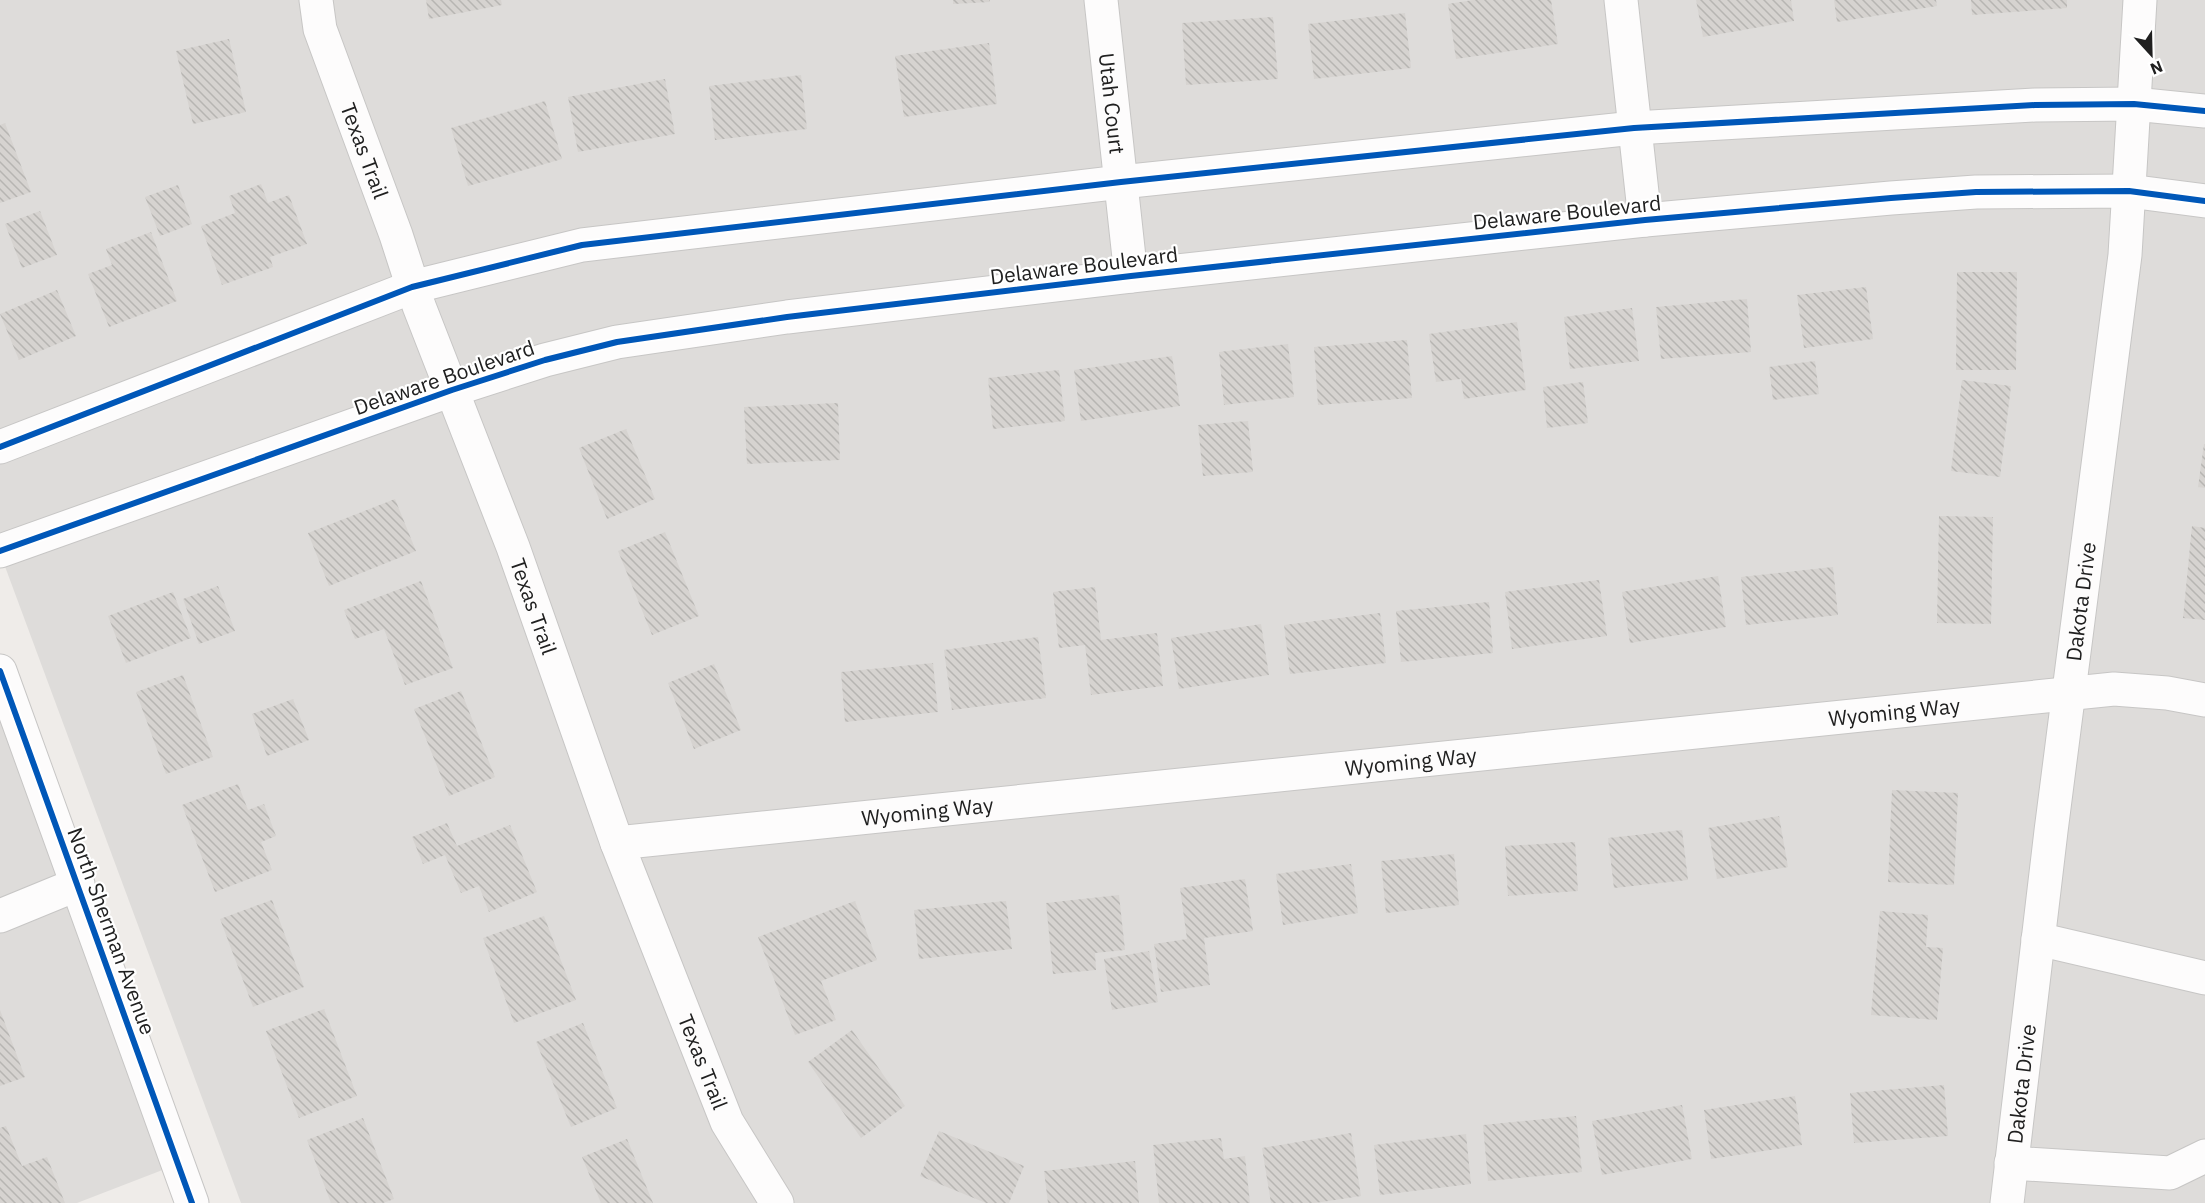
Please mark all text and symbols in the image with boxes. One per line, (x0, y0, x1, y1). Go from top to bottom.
north arrow (2121, 24, 2181, 84)
street label: Utah Court (1093, 51, 1132, 155)
text: N (2147, 56, 2166, 79)
street label: Texas Trail (334, 99, 395, 203)
street label: Delaware Boulevard (1471, 188, 1663, 236)
street label: Delaware Boulevard (988, 240, 1180, 290)
street label: Delaware Boulevard (350, 333, 538, 421)
street label: Dakota Drive (2059, 540, 2102, 663)
street label: Texas Trail (504, 555, 564, 658)
street label: Wyoming Way (1827, 691, 1962, 732)
street label: Wyoming Way (1343, 741, 1479, 782)
street label: Wyoming Way (860, 790, 995, 832)
street label: North Sherman Avenue (61, 824, 163, 1038)
street label: Texas Trail (672, 1010, 735, 1114)
street label: Dakota Drive (2000, 1023, 2042, 1145)

